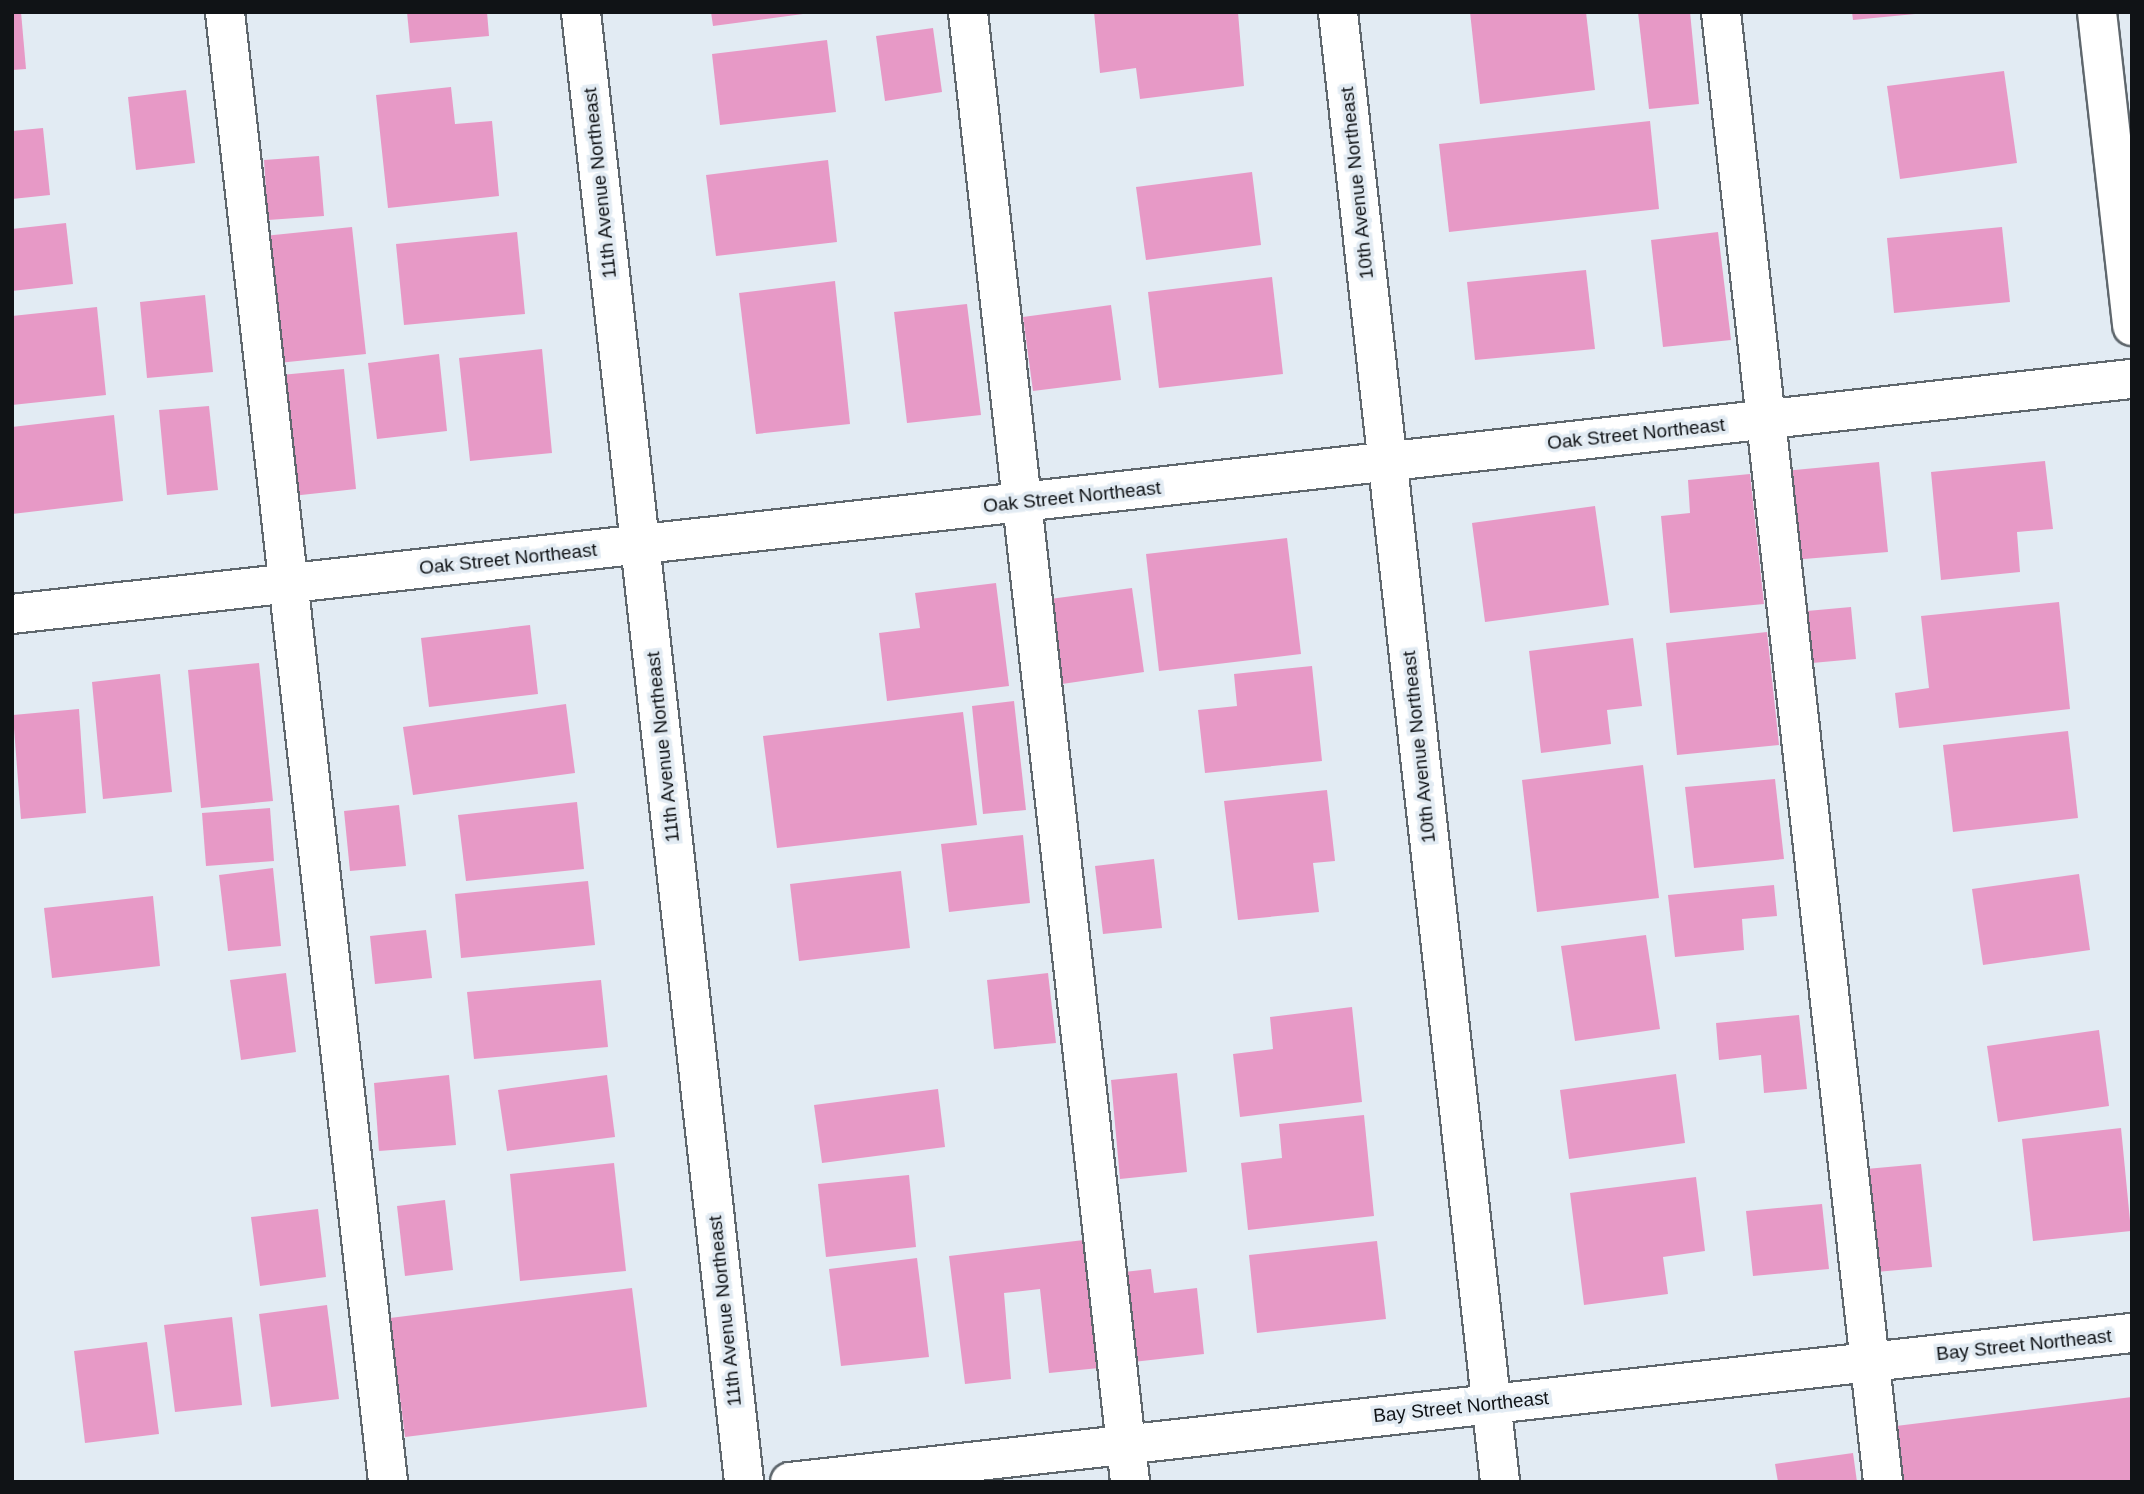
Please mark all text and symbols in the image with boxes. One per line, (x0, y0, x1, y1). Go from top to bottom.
street label: 10th Avenue Northeast (1336, 85, 1378, 281)
street label: 11th Avenue Northeast (579, 86, 621, 280)
street label: Oak Street Northeast (1546, 413, 1726, 455)
street label: Oak Street Northeast (982, 476, 1162, 518)
street label: Oak Street Northeast (418, 538, 598, 580)
street label: 10th Avenue Northeast (1398, 649, 1440, 845)
street label: 11th Avenue Northeast (642, 650, 684, 844)
street label: 11th Avenue Northeast (704, 1214, 746, 1408)
street label: Bay Street Northeast (1935, 1324, 2113, 1366)
street label: Bay Street Northeast (1372, 1386, 1550, 1428)

